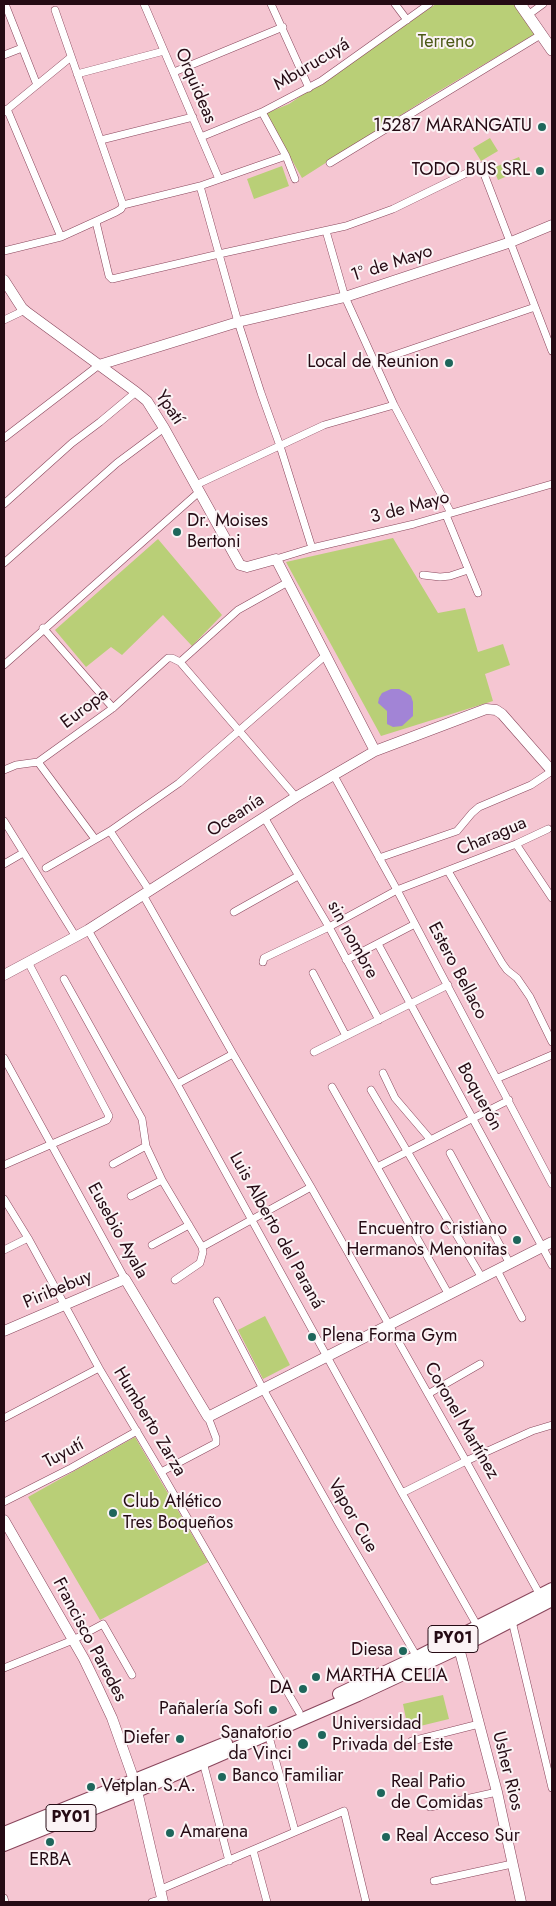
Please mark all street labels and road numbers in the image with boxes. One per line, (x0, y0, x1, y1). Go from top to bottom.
street label: Mburucuyá (270, 34, 354, 96)
street label: Orquideas (169, 45, 221, 127)
street label: 1º de Mayo (349, 241, 435, 287)
street label: Ypatí (150, 387, 188, 429)
street label: 3 de Mayo (368, 487, 452, 529)
street label: Europa (57, 684, 113, 734)
street label: Oceanía (203, 790, 269, 842)
street label: Charagua (454, 813, 530, 861)
street label: sin nombre (322, 897, 382, 983)
street label: Estero Bellaco (422, 919, 492, 1023)
street label: Boquerón (452, 1059, 506, 1135)
street label: Luis Alberto del Paraná (224, 1149, 328, 1313)
street label: Eusebio Ayala (82, 1179, 152, 1283)
street label: Piribebuy (20, 1266, 96, 1314)
street label: Coronel Martínez (419, 1359, 503, 1483)
street label: Humberto Zarza (108, 1363, 190, 1481)
street label: Tuyutí (40, 1434, 88, 1474)
street label: Vapor Cue (322, 1475, 382, 1557)
street label: Francisco Paredes (47, 1574, 131, 1706)
road number: PY01 (428, 1626, 478, 1652)
street label: Usher Rios (487, 1729, 527, 1813)
road number: PY01 (46, 1805, 96, 1832)

